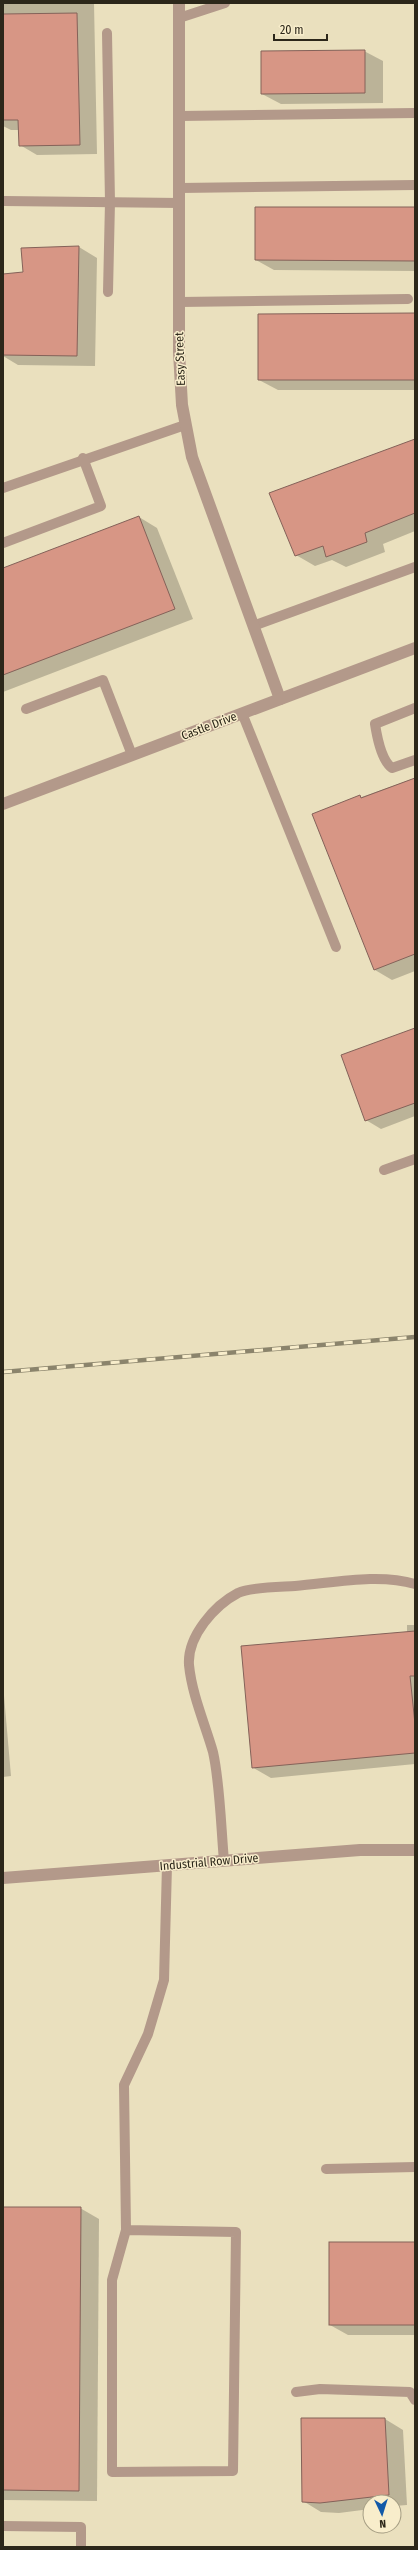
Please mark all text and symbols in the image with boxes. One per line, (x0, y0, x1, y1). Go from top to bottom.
scale bar (274, 16, 327, 42)
text: 20 m (280, 23, 304, 37)
street label: Easy Street (172, 332, 188, 386)
street label: Castle Drive (179, 709, 239, 743)
street label: Industrial Row Drive (159, 1851, 259, 1873)
north arrow (362, 2494, 402, 2534)
text: N (379, 2517, 386, 2530)

